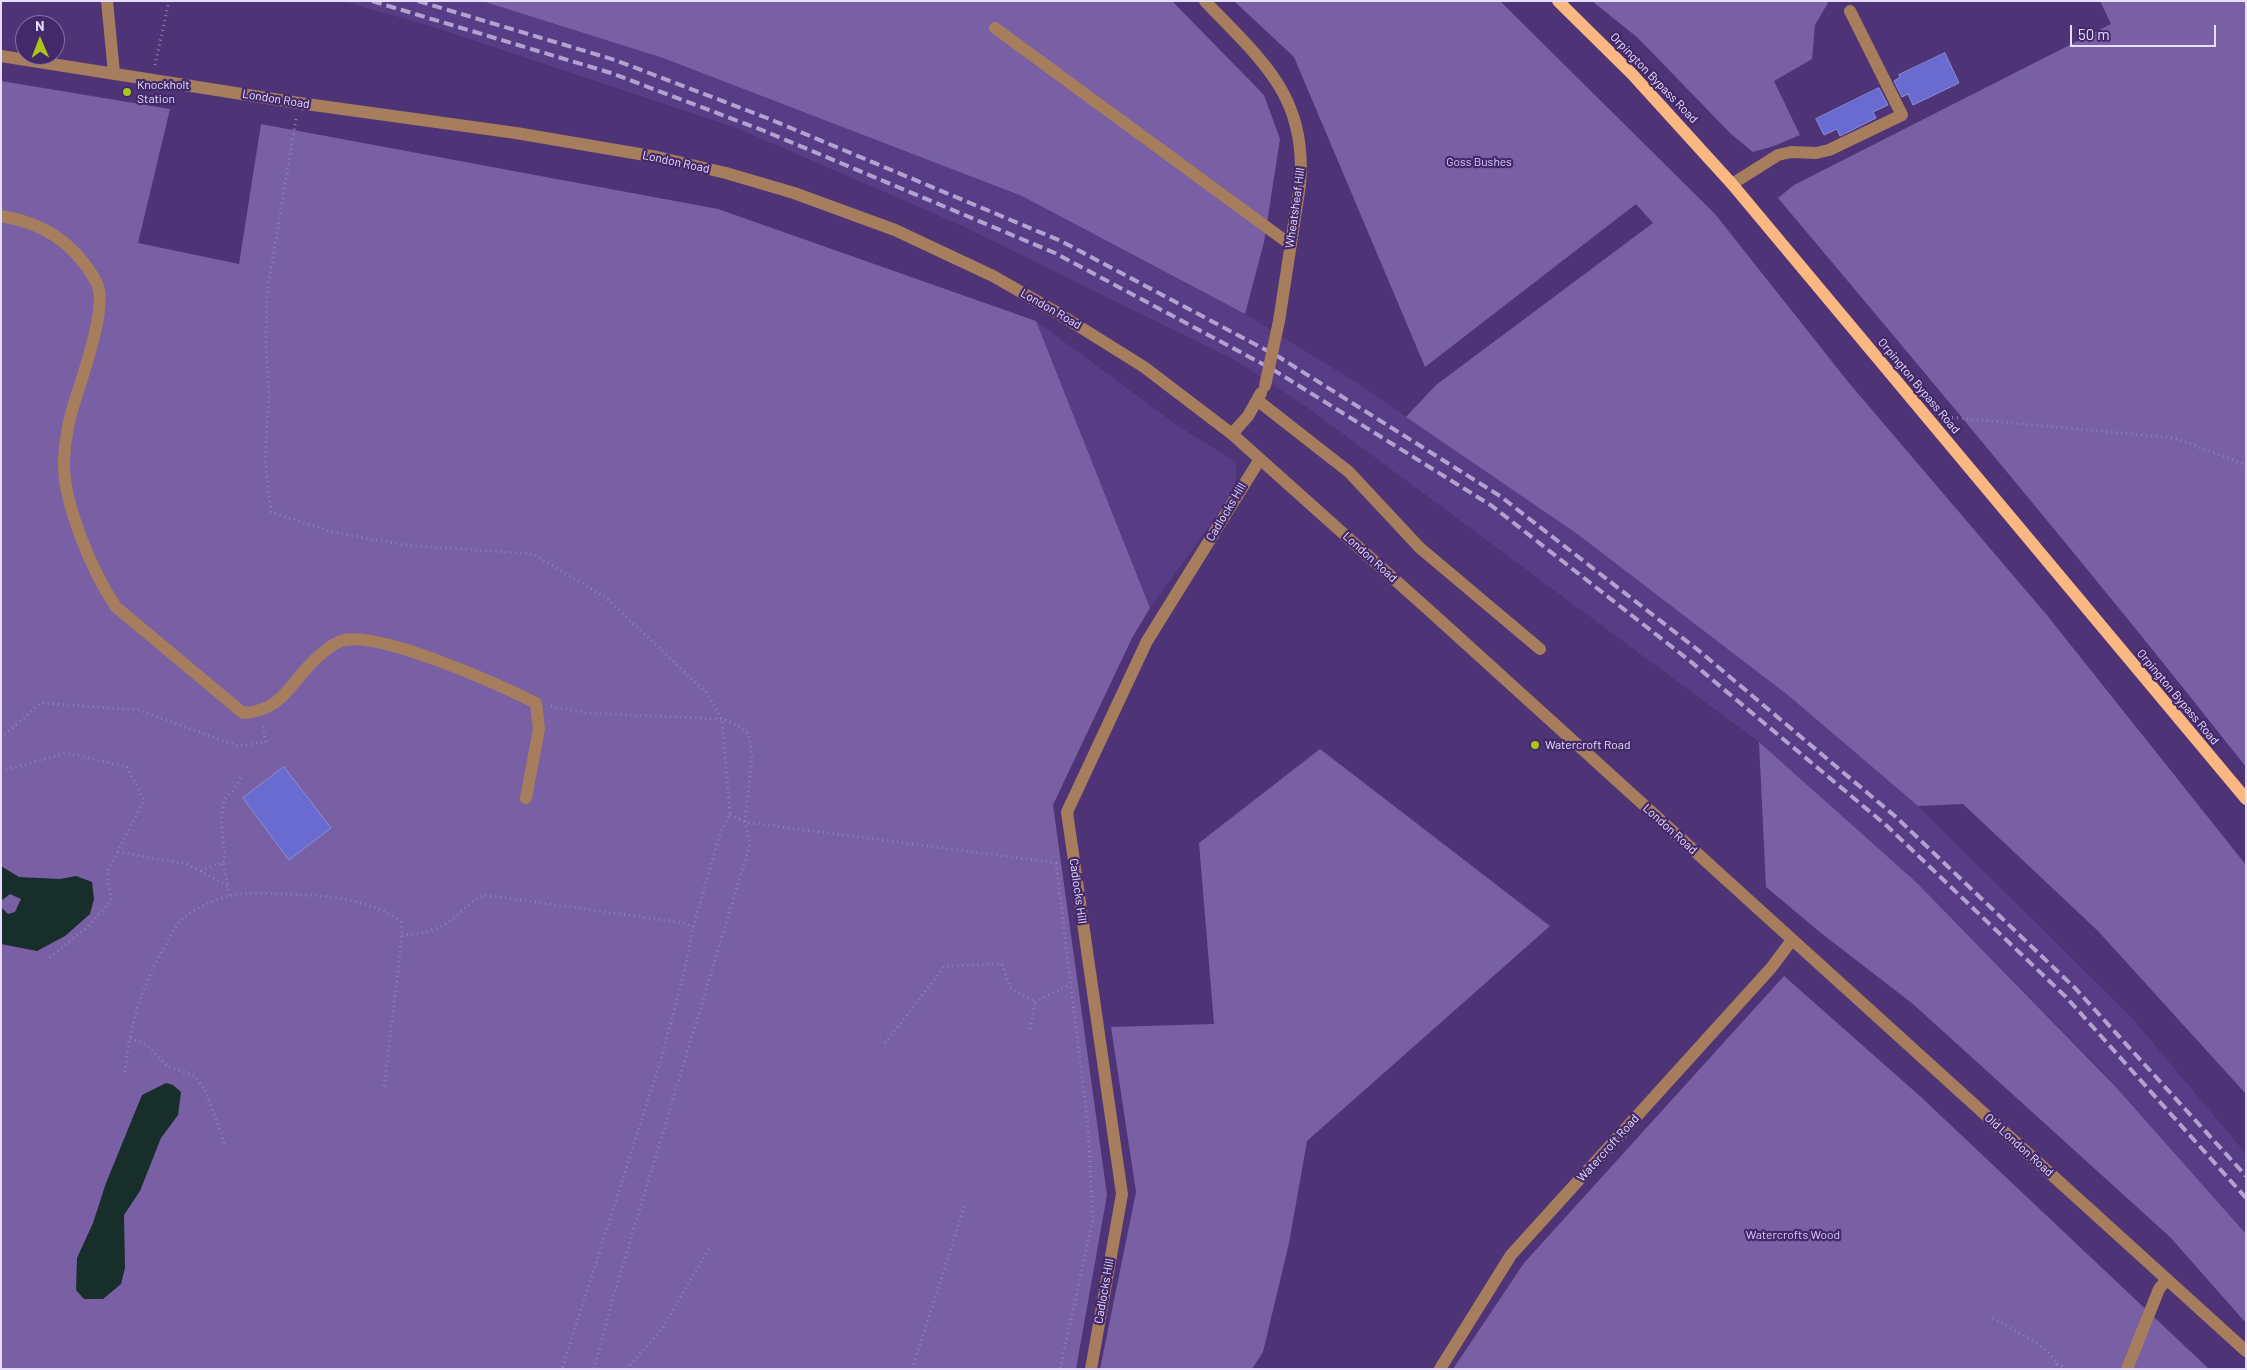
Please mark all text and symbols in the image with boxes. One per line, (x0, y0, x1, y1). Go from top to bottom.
north arrow (15, 15, 65, 65)
scale bar (2072, 15, 2218, 47)
text: N (35, 17, 45, 34)
text: 50 m (2078, 25, 2110, 43)
street label: Orpington Bypass Road (1607, 30, 1701, 126)
place label: Knockholt Station (137, 78, 190, 106)
marker: Knockholt Station (121, 86, 133, 98)
street label: London Road (241, 87, 311, 111)
street label: London Road (641, 148, 711, 176)
park label: Goss Bushes (1446, 155, 1512, 169)
street label: Wheatsheaf Hill (1282, 167, 1308, 249)
street label: London Road (1018, 286, 1084, 332)
street label: Orpington Bypass Road (1875, 335, 1963, 437)
street label: Cadlocks Hill (1203, 480, 1249, 544)
street label: London Road (1340, 529, 1400, 585)
street label: Orpington Bypass Road (2134, 646, 2222, 748)
place label: Watercroft Road (1545, 738, 1631, 752)
marker: Watercroft Road (1529, 739, 1541, 751)
street label: London Road (1640, 801, 1700, 857)
street label: Cadlocks Hill (1066, 857, 1090, 925)
street label: Old London Road (1982, 1110, 2056, 1180)
street label: Watercroft Road (1574, 1111, 1642, 1185)
park label: Watercrofts Wood (1746, 1228, 1840, 1242)
street label: Cadlocks Hill (1091, 1257, 1117, 1325)

